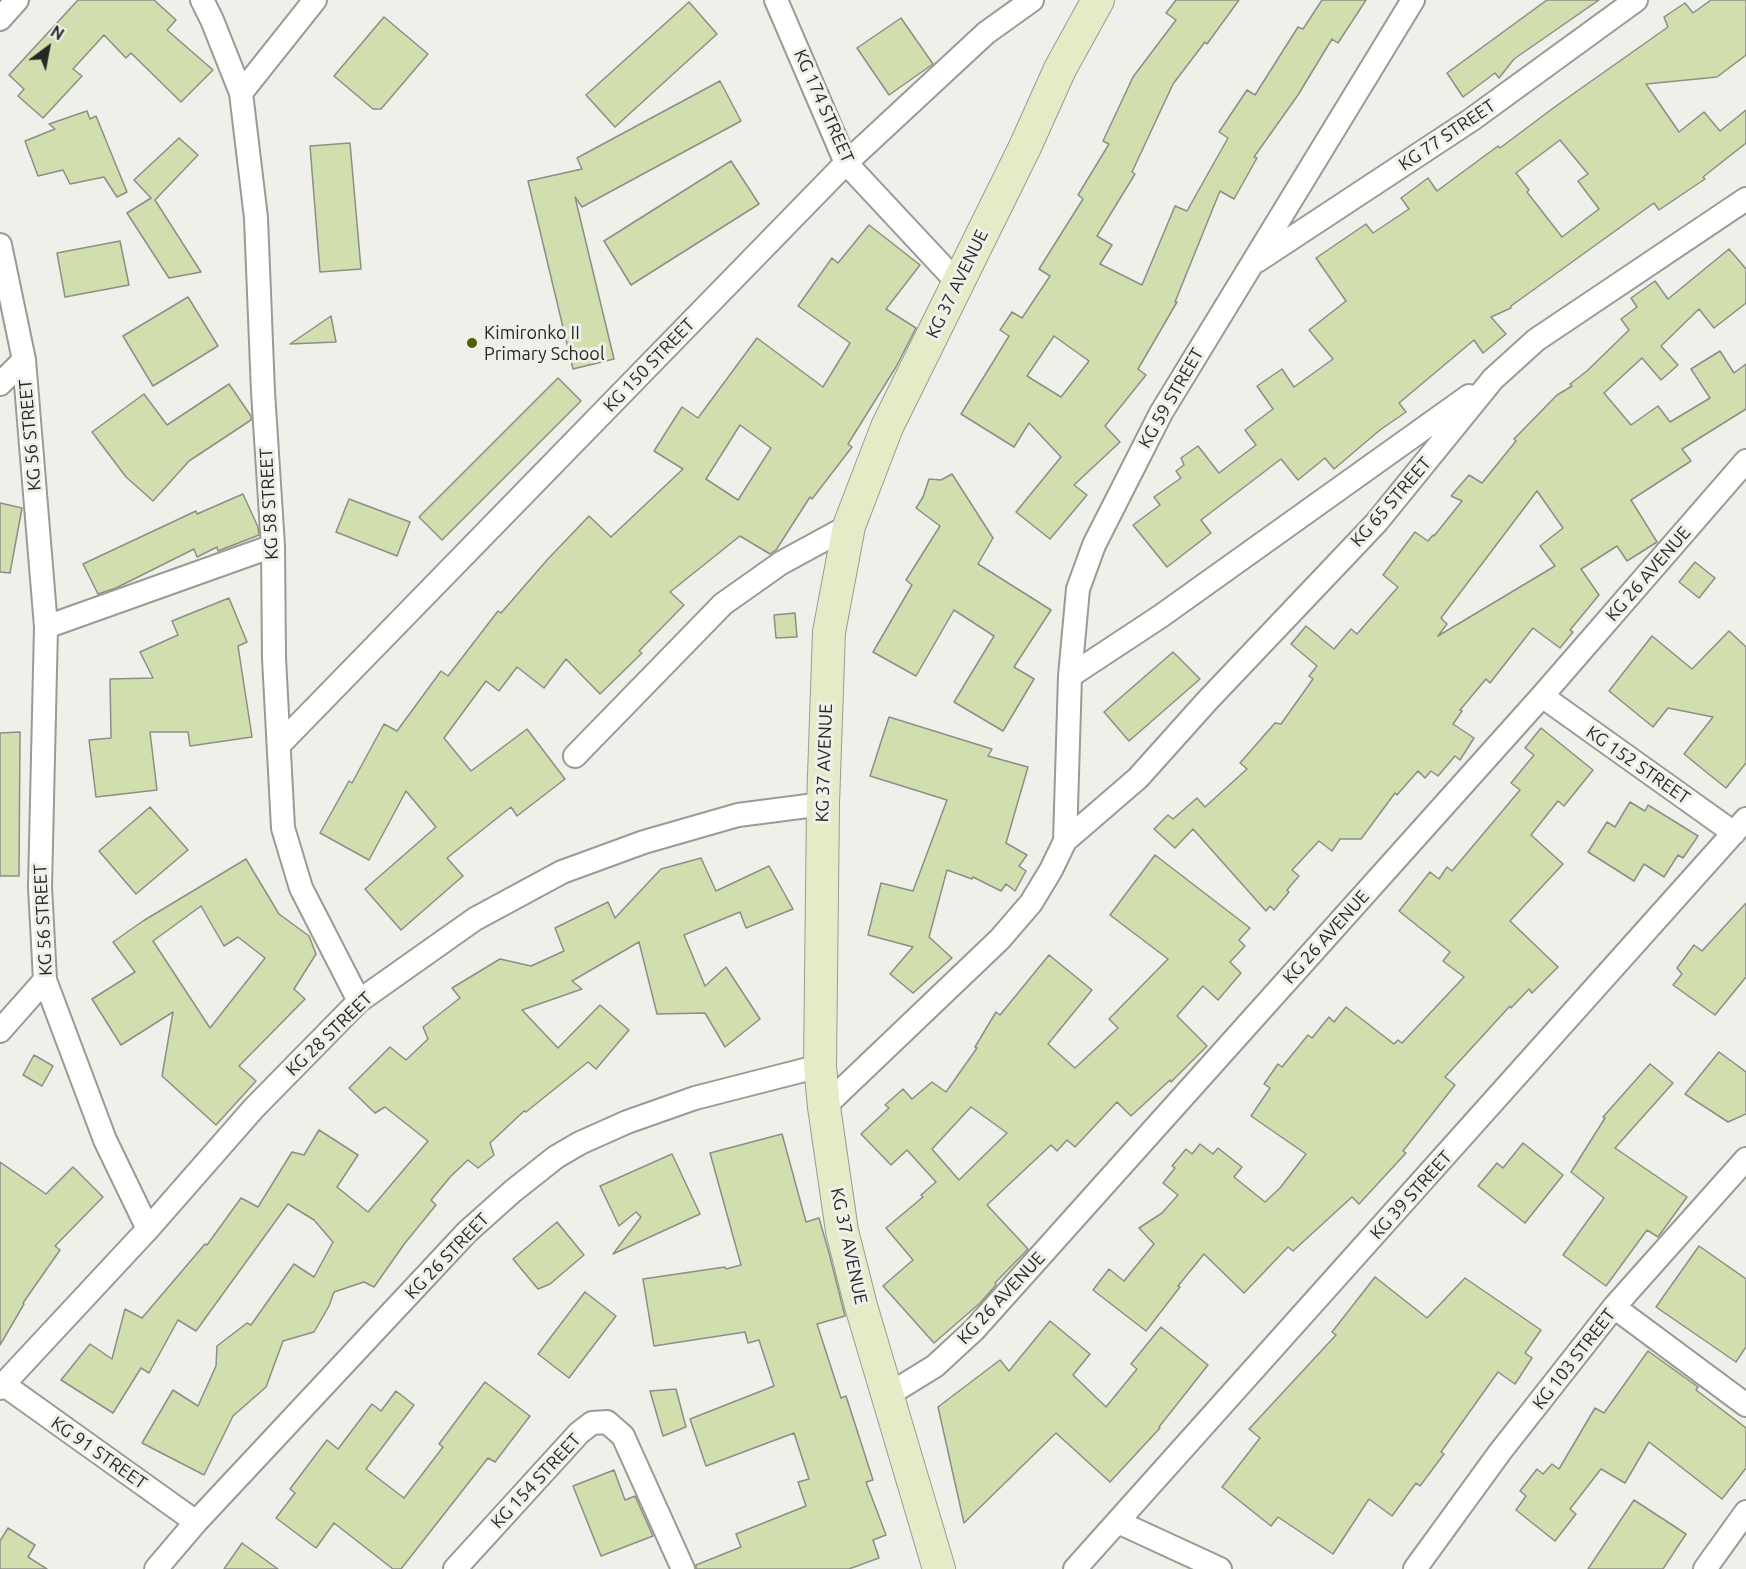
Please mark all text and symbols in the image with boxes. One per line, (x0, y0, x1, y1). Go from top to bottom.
north arrow (18, 18, 78, 78)
text: N (48, 22, 67, 44)
street label: KG 174 STREET (789, 46, 859, 166)
street label: KG 77 STREET (1395, 95, 1499, 175)
street label: KG 37 AVENUE (921, 226, 993, 342)
street label: KG 150 STREET (599, 314, 699, 416)
place label: Kimironko II Primary School (484, 322, 605, 364)
marker: Kimironko II Primary School (465, 336, 479, 350)
street label: KG 59 STREET (1134, 344, 1208, 452)
street label: KG 56 STREET (14, 378, 46, 492)
street label: KG 58 STREET (255, 448, 283, 560)
street label: KG 65 STREET (1346, 453, 1436, 551)
street label: KG 26 AVENUE (1601, 522, 1695, 626)
street label: KG 37 AVENUE (811, 703, 837, 823)
street label: KG 152 STREET (1582, 721, 1694, 809)
street label: KG 56 STREET (29, 864, 57, 976)
street label: KG 26 AVENUE (1278, 886, 1374, 988)
street label: KG 28 STREET (281, 987, 377, 1081)
street label: KG 39 STREET (1366, 1146, 1456, 1244)
street label: KG 37 AVENUE (826, 1186, 872, 1306)
street label: KG 26 STREET (400, 1208, 494, 1304)
street label: KG 26 AVENUE (953, 1247, 1049, 1349)
street label: KG 103 STREET (1528, 1304, 1620, 1414)
street label: KG 91 STREET (47, 1412, 151, 1494)
street label: KG 154 STREET (487, 1429, 585, 1533)

